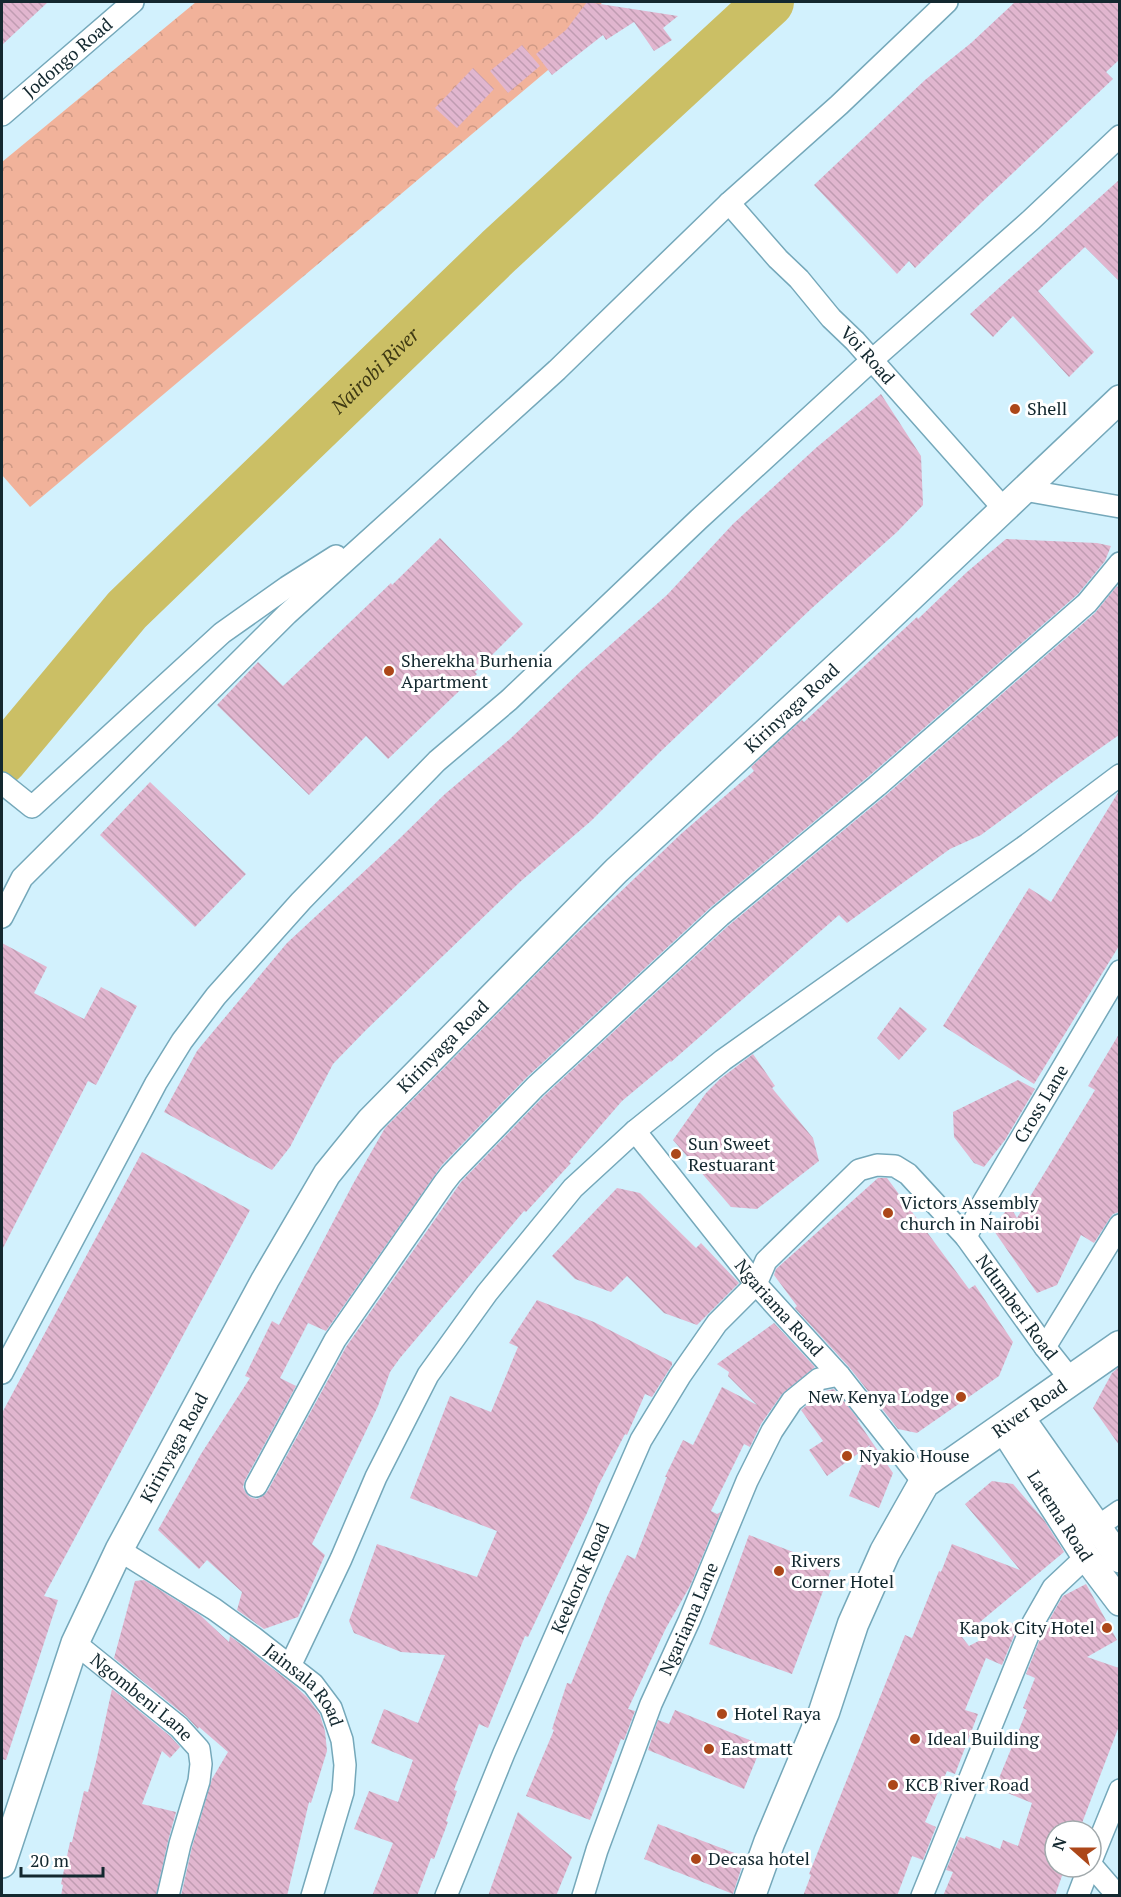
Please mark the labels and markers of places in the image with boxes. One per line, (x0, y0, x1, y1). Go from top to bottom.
place label: Shell (1027, 396, 1067, 420)
marker: Shell (1008, 402, 1022, 416)
place label: Sherekha Burhenia Apartment (401, 648, 553, 693)
marker: Sherekha Burhenia Apartment (382, 664, 396, 678)
place label: Sun Sweet Restuarant (688, 1131, 776, 1176)
marker: Sun Sweet Restuarant (669, 1147, 683, 1161)
place label: Victors Assembly church in Nairobi (900, 1190, 1040, 1235)
marker: Victors Assembly church in Nairobi (881, 1206, 895, 1220)
place label: New Kenya Lodge (808, 1384, 949, 1408)
marker: New Kenya Lodge (954, 1390, 968, 1404)
place label: Nyakio House (859, 1443, 970, 1467)
marker: Nyakio House (840, 1449, 854, 1463)
place label: Rivers Corner Hotel (791, 1548, 894, 1593)
marker: Rivers Corner Hotel (772, 1564, 786, 1578)
place label: Kapok City Hotel (959, 1615, 1095, 1639)
marker: Kapok City Hotel (1100, 1621, 1114, 1635)
place label: Hotel Raya (734, 1701, 821, 1725)
marker: Hotel Raya (715, 1707, 729, 1721)
place label: Ideal Building (927, 1726, 1040, 1750)
marker: Ideal Building (908, 1732, 922, 1746)
place label: Eastmatt (721, 1736, 793, 1760)
marker: Eastmatt (702, 1742, 716, 1756)
place label: KCB River Road (905, 1772, 1029, 1796)
marker: KCB River Road (886, 1778, 900, 1792)
place label: Decasa hotel (708, 1846, 810, 1870)
marker: Decasa hotel (689, 1852, 703, 1866)

